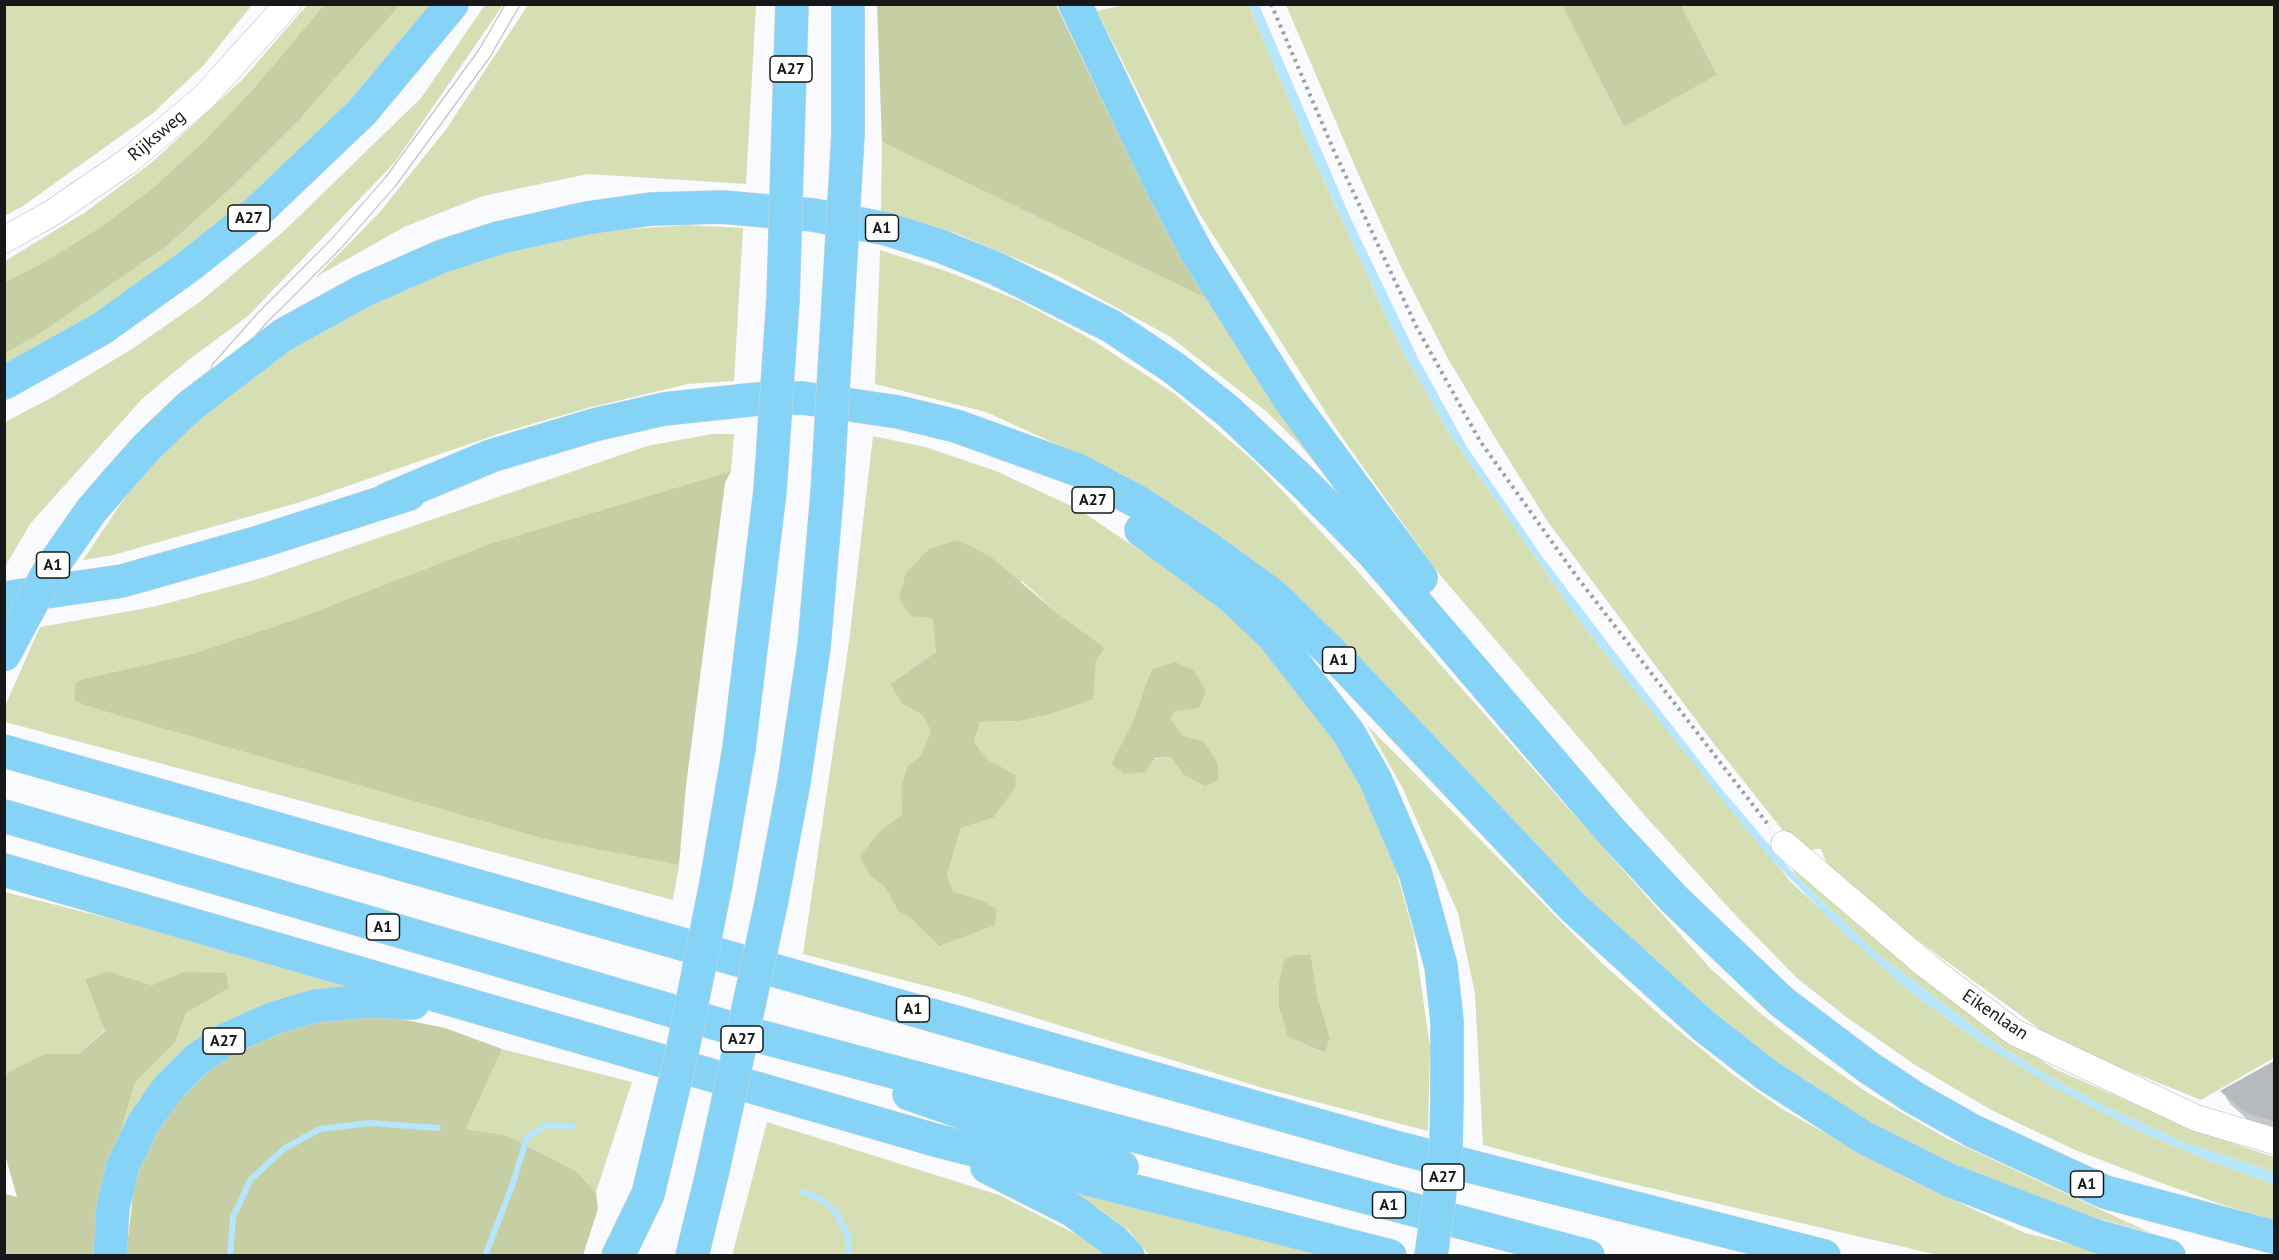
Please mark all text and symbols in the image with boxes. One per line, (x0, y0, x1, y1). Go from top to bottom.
road number: A27 (770, 56, 812, 82)
street label: Rijksweg (124, 106, 190, 166)
road number: A27 (228, 205, 270, 231)
road number: A1 (866, 215, 898, 241)
road number: A27 (1072, 487, 1114, 513)
road number: A1 (36, 552, 70, 578)
road number: A1 (1322, 647, 1356, 673)
road number: A1 (366, 914, 400, 940)
street label: Eikenlaan (1958, 985, 2032, 1045)
road number: A1 (896, 996, 930, 1022)
road number: A27 (721, 1026, 763, 1052)
road number: A27 (203, 1028, 245, 1054)
road number: A27 (1422, 1164, 1464, 1190)
road number: A1 (2070, 1171, 2104, 1197)
road number: A1 (1372, 1192, 1406, 1218)

